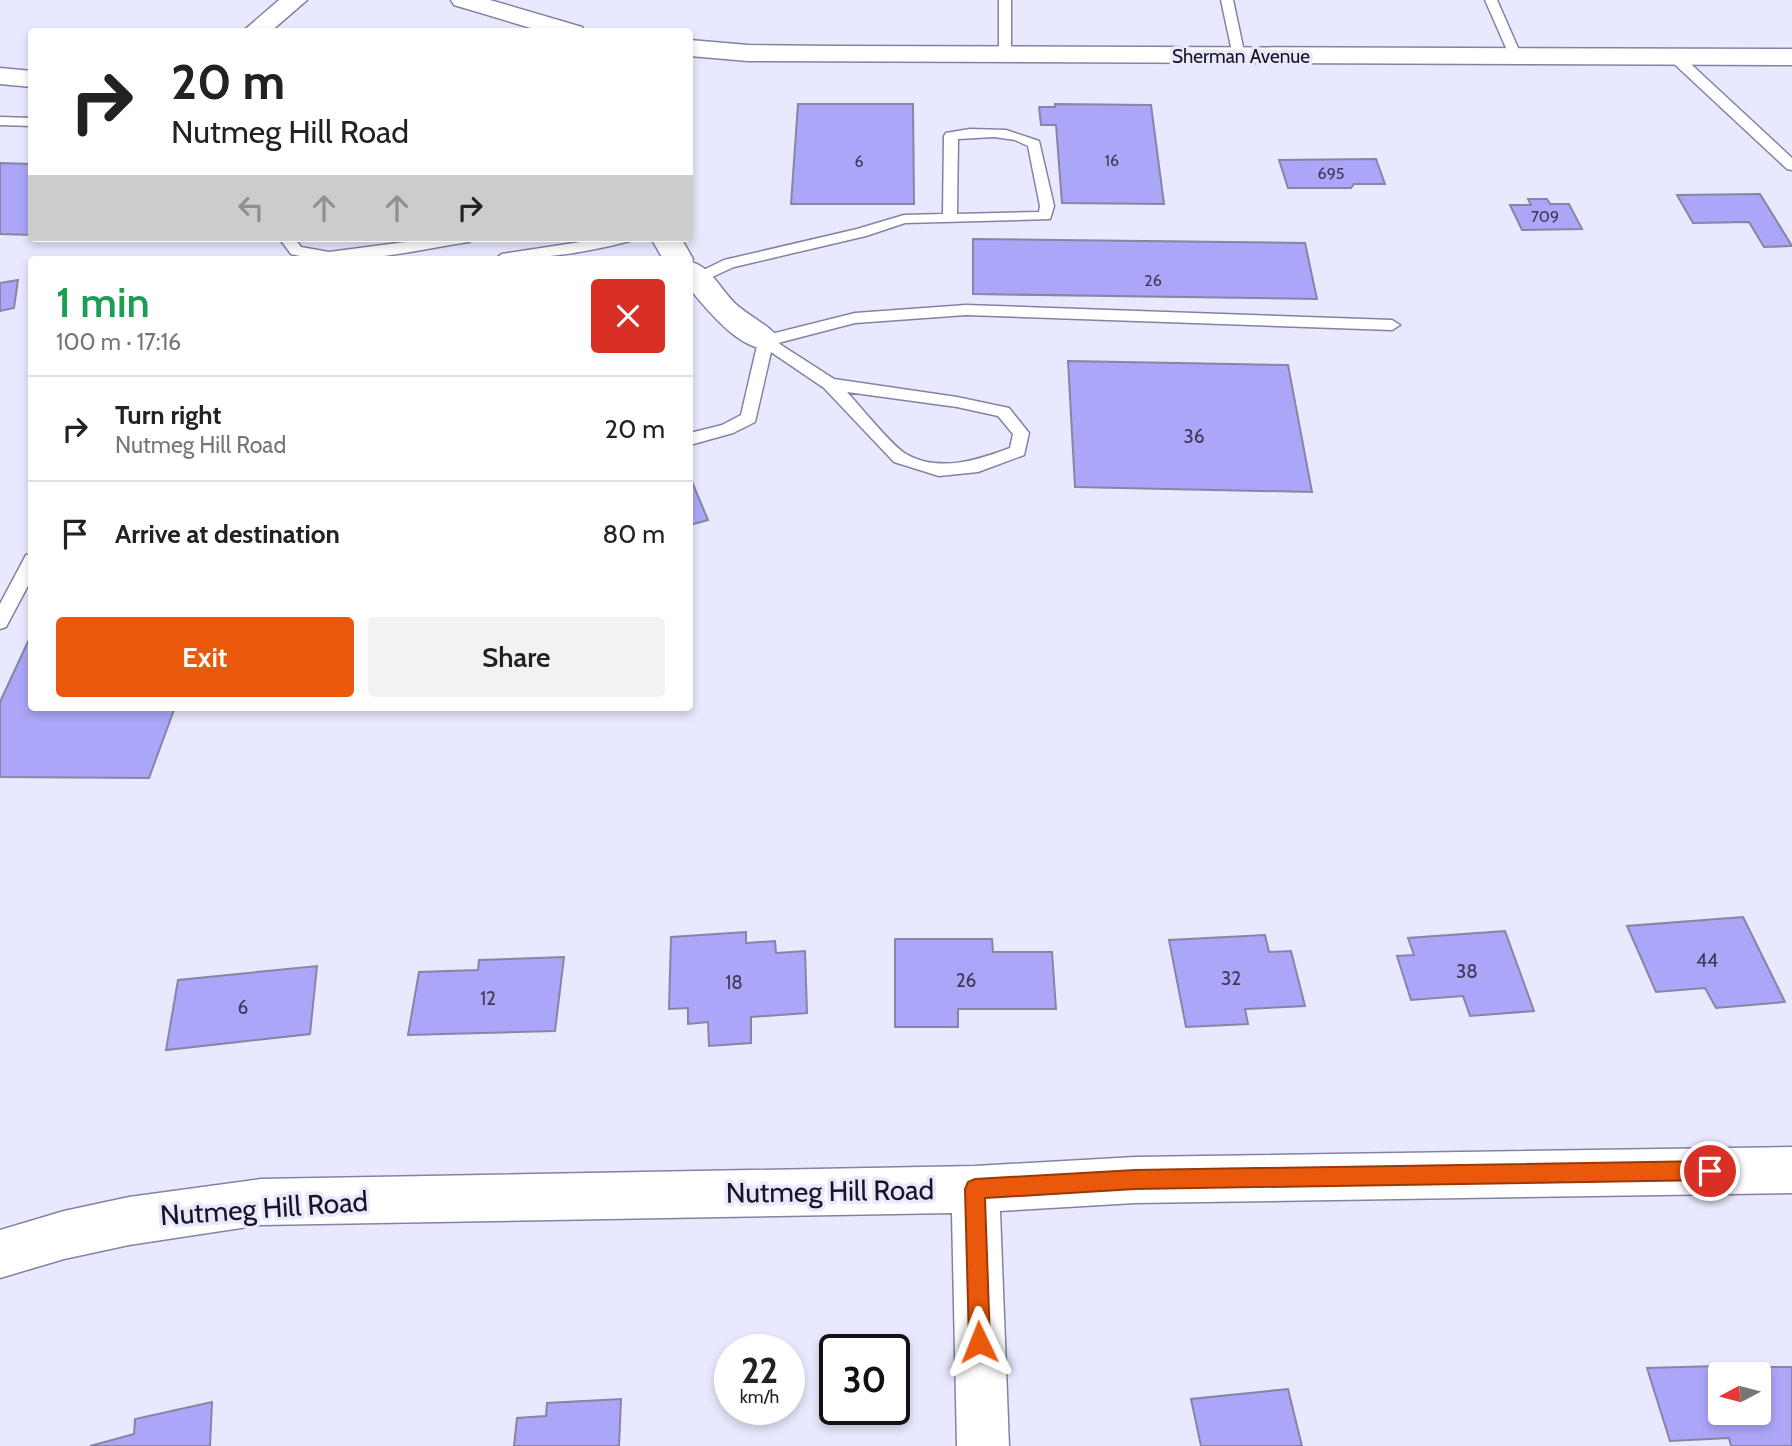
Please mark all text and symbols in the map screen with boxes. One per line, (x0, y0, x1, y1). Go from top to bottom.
street label: Sherman Avenue (1172, 45, 1310, 68)
text: 20 m (171, 52, 285, 111)
icon: right (56, 56, 147, 147)
text: Nutmeg Hill Road (171, 112, 409, 151)
house number: 16 (1105, 151, 1119, 170)
house number: 6 (854, 152, 864, 171)
house number: 695 (1318, 164, 1344, 183)
icon: left (232, 189, 270, 227)
icon: ahead (305, 189, 343, 227)
icon: ahead (378, 189, 416, 227)
icon: right (451, 189, 489, 227)
house number: 709 (1531, 207, 1559, 226)
house number: 26 (1144, 271, 1162, 290)
text: 1 min (56, 276, 150, 328)
button: close (591, 279, 665, 353)
text: 100 m · 17:16 (56, 328, 181, 356)
text: Turn right (115, 399, 221, 431)
icon: right (56, 410, 94, 448)
text: 20 m (605, 413, 665, 445)
house number: 36 (1183, 425, 1205, 448)
text: Nutmeg Hill Road (115, 431, 286, 459)
icon: arrive (56, 515, 94, 553)
text: Arrive at destination (115, 518, 340, 550)
text: 80 m (602, 518, 665, 550)
button: Exit (56, 617, 354, 697)
button: Share (368, 617, 665, 697)
house number: 44 (1696, 949, 1718, 972)
house number: 38 (1456, 960, 1478, 983)
house number: 32 (1221, 967, 1241, 990)
house number: 26 (956, 969, 976, 992)
house number: 18 (725, 971, 743, 994)
house number: 12 (480, 987, 496, 1010)
house number: 6 (238, 996, 248, 1019)
pin (1680, 1141, 1740, 1201)
icon: arrive (1691, 1152, 1729, 1190)
street label: Nutmeg Hill Road (726, 1172, 934, 1210)
street label: Nutmeg Hill Road (159, 1184, 369, 1232)
position arrow (942, 1305, 1016, 1379)
speed limit sign: 30 (819, 1334, 910, 1425)
text: 22 (741, 1349, 778, 1392)
north arrow (1708, 1362, 1771, 1424)
map controls (1708, 1362, 1771, 1425)
text: km/h (740, 1386, 779, 1408)

